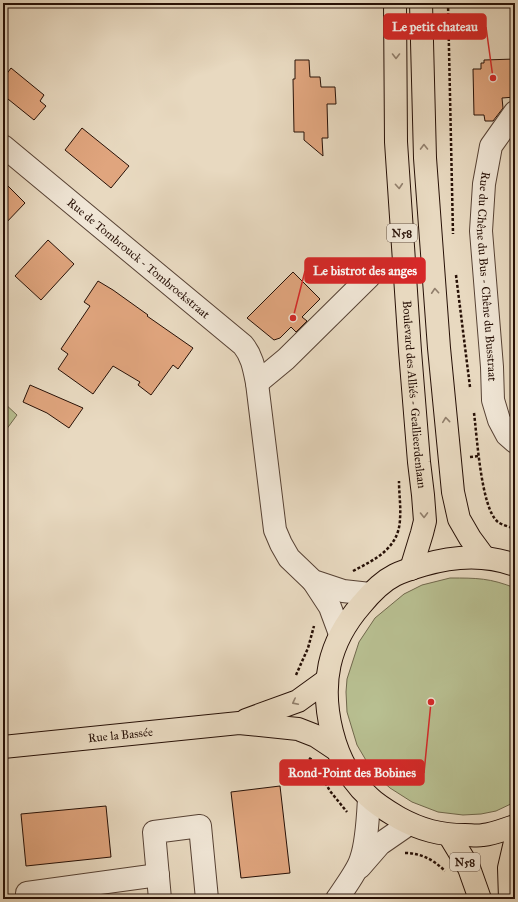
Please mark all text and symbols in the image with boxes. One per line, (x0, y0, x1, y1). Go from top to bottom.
callout: Le petit chateau (384, 14, 486, 39)
text: Le petit chateau (392, 19, 478, 35)
one-way arrow (391, 53, 400, 59)
one-way arrow (420, 144, 429, 150)
street label: Rue du Chêne du Bus - Chêne du Busstraat (474, 170, 499, 382)
one-way arrow (394, 183, 403, 189)
street label: Rue de Tombrouck - Tombroekstraat (64, 195, 213, 322)
road number: N58 (387, 224, 417, 242)
callout: Le bistrot des anges (305, 258, 425, 283)
text: Le bistrot des anges (313, 263, 417, 279)
one-way arrow (430, 288, 439, 294)
street label: Boulevard des Alliés - Geallieerdenlaan (400, 300, 429, 490)
one-way arrow (442, 417, 451, 423)
one-way arrow (420, 512, 428, 518)
one-way arrow (291, 697, 299, 705)
street label: Rue la Bassée (87, 725, 153, 745)
callout: Rond-Point des Bobines (280, 760, 424, 785)
text: Rond-Point des Bobines (288, 765, 416, 781)
road number: N58 (450, 853, 480, 871)

